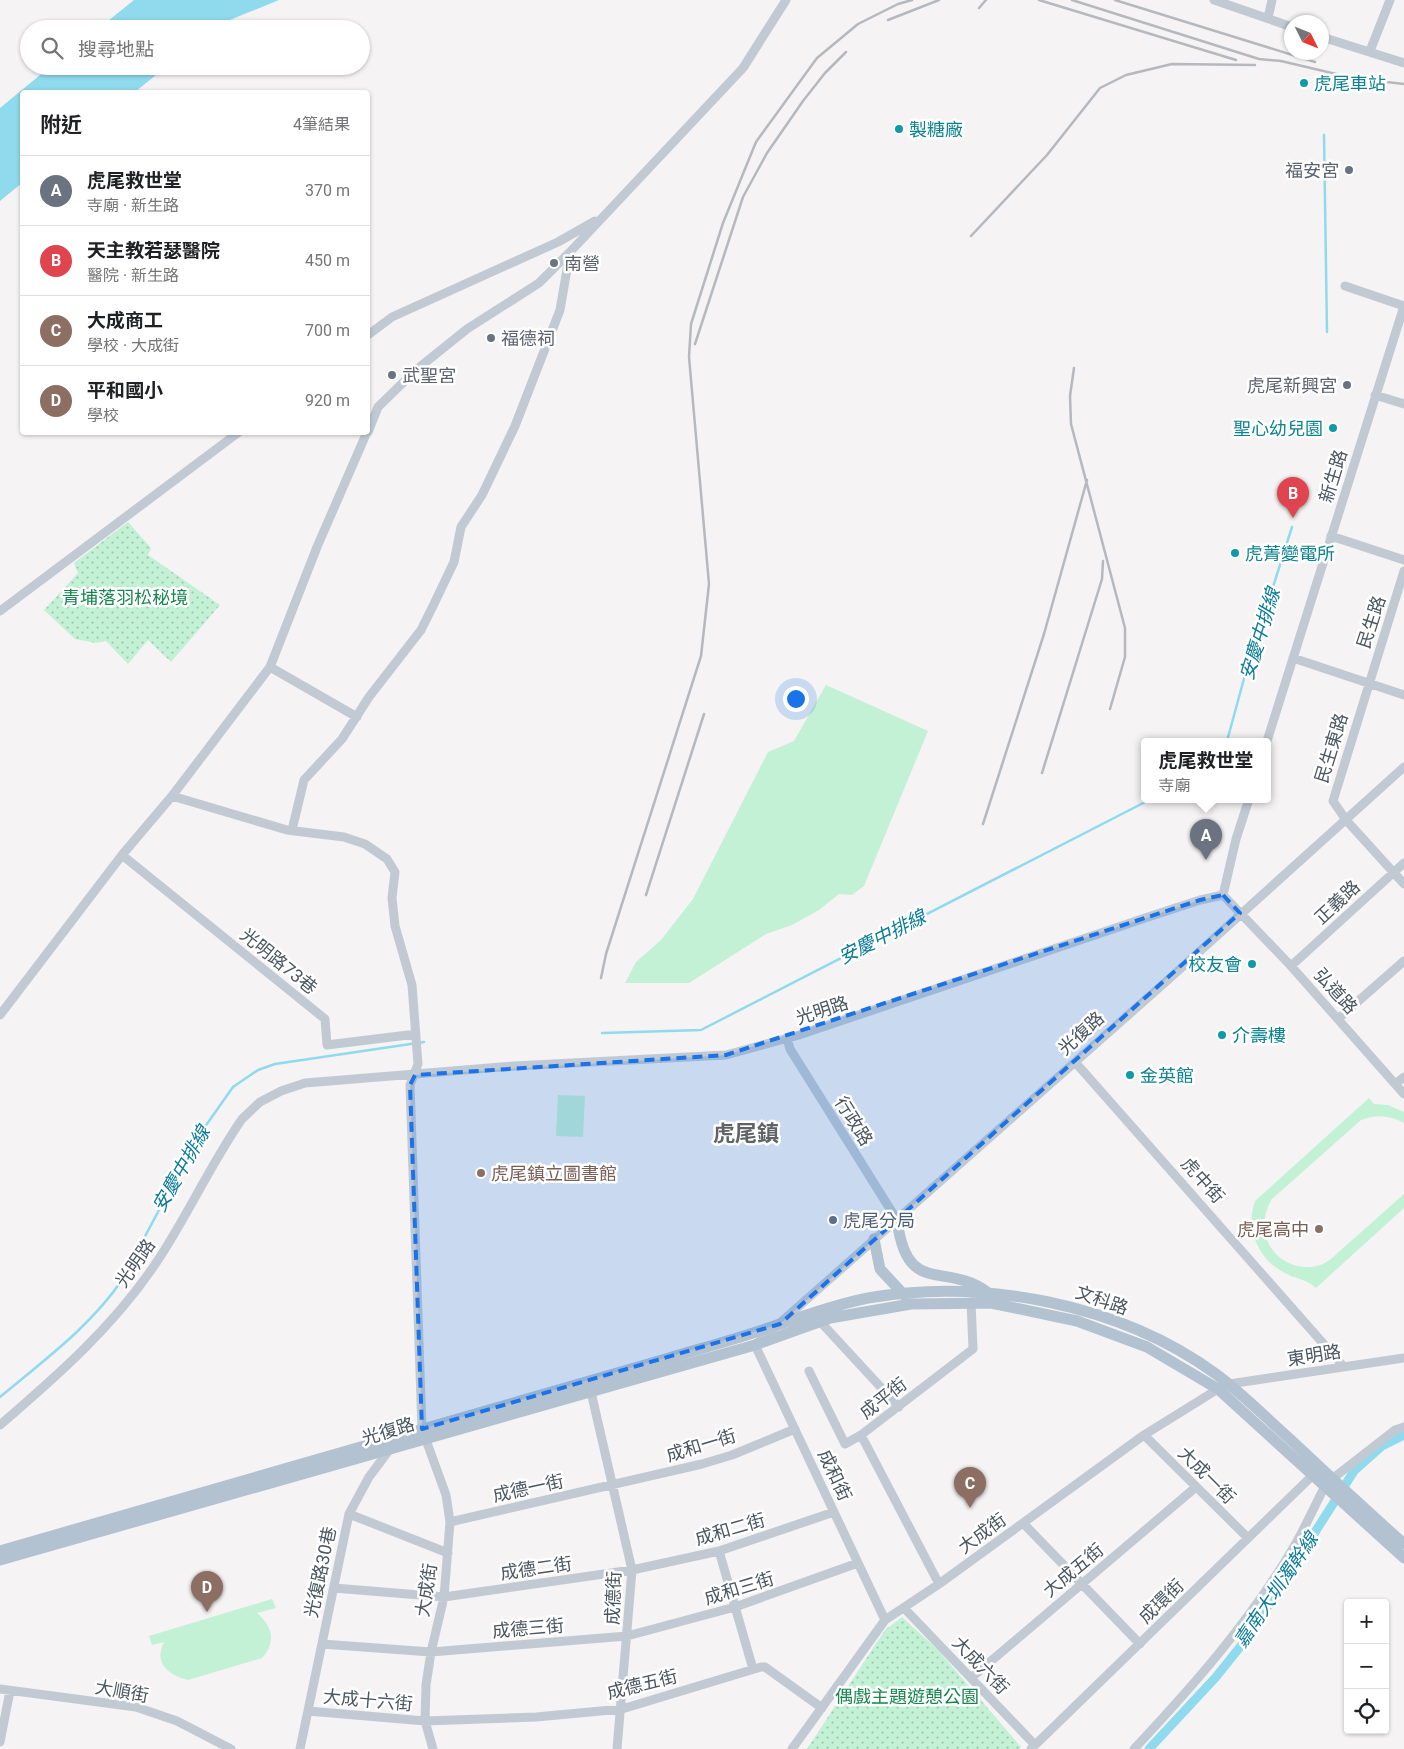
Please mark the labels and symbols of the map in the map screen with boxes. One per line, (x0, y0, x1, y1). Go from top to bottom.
north arrow (1284, 15, 1329, 60)
place label: 虎尾車站 (1314, 73, 1386, 94)
marker: 虎尾車站 (1298, 77, 1310, 89)
place label: 製糖廠 (909, 119, 963, 140)
marker: 製糖廠 (893, 123, 905, 135)
place label: 福安宮 (1285, 160, 1339, 181)
marker: 福安宮 (1343, 164, 1355, 176)
place label: 南營 (564, 253, 600, 274)
marker: 南營 (548, 257, 560, 269)
place label: 福德祠 (501, 328, 555, 349)
marker: 福德祠 (485, 332, 497, 344)
place label: 武聖宮 (402, 365, 456, 386)
marker: 武聖宮 (386, 369, 398, 381)
place label: 虎尾新興宮 (1247, 375, 1337, 396)
marker: 虎尾新興宮 (1341, 379, 1353, 391)
place label: 聖心幼兒園 (1233, 418, 1323, 439)
marker: 聖心幼兒園 (1327, 422, 1339, 434)
street label: 新生路 (1315, 447, 1351, 505)
pin: B (1277, 477, 1309, 518)
place label: 虎菁變電所 (1245, 543, 1335, 564)
marker: 虎菁變電所 (1229, 547, 1241, 559)
water label: 安慶中排線 (1235, 583, 1285, 683)
park label: 青埔落羽松秘境 (62, 587, 188, 608)
street label: 民生路 (1353, 593, 1389, 651)
your location (783, 686, 809, 712)
street label: 民生東路 (1310, 711, 1352, 785)
pin: A (1190, 819, 1222, 860)
street label: 正義路 (1310, 876, 1364, 928)
water label: 安慶中排線 (834, 904, 931, 969)
street label: 光明路73巷 (237, 924, 321, 998)
place label: 校友會 (1188, 954, 1242, 975)
marker: 校友會 (1246, 958, 1258, 970)
street label: 弘道路 (1310, 964, 1362, 1018)
street label: 光明路 (793, 992, 851, 1028)
street label: 光復路 (1054, 1007, 1108, 1059)
place label: 介壽樓 (1232, 1025, 1286, 1046)
marker: 介壽樓 (1216, 1029, 1228, 1041)
place label: 金英館 (1140, 1065, 1194, 1086)
marker: 金英館 (1124, 1069, 1136, 1081)
street label: 行政路 (831, 1093, 877, 1149)
water label: 安慶中排線 (147, 1120, 216, 1216)
district label: 虎尾鎮 (713, 1121, 779, 1146)
street label: 虎中街 (1177, 1153, 1229, 1207)
place label: 虎尾鎮立圖書館 (491, 1163, 617, 1184)
marker: 虎尾鎮立圖書館 (475, 1167, 487, 1179)
place label: 虎尾分局 (843, 1210, 915, 1231)
marker: 虎尾分局 (827, 1214, 839, 1226)
place label: 虎尾高中 (1237, 1219, 1309, 1240)
marker: 虎尾高中 (1313, 1223, 1325, 1235)
street label: 光明路 (111, 1235, 159, 1291)
street label: 文科路 (1073, 1281, 1131, 1319)
street label: 東明路 (1286, 1340, 1342, 1370)
street label: 成平街 (855, 1373, 911, 1423)
street label: 光復路 (359, 1413, 417, 1449)
street label: 成和一街 (664, 1424, 738, 1466)
street label: 大成一街 (1174, 1442, 1240, 1508)
street label: 成和街 (814, 1446, 856, 1504)
pin: C (954, 1467, 986, 1508)
street label: 成德一街 (491, 1470, 565, 1506)
street label: 成和二街 (693, 1509, 767, 1549)
street label: 大成街 (954, 1509, 1010, 1557)
street label: 光復路30巷 (300, 1525, 340, 1619)
water label: 嘉南大圳濁幹線 (1229, 1527, 1324, 1652)
street label: 大成五街 (1039, 1539, 1107, 1601)
street label: 成德二街 (499, 1553, 573, 1583)
street label: 大成街 (411, 1562, 441, 1618)
street label: 成和三街 (702, 1567, 776, 1609)
pin: D (191, 1571, 223, 1612)
street label: 成德街 (602, 1571, 624, 1625)
street label: 成環街 (1134, 1575, 1188, 1627)
street label: 成德三街 (491, 1614, 565, 1642)
street label: 大成六街 (948, 1632, 1014, 1698)
street label: 成德五街 (605, 1665, 679, 1703)
street label: 大順街 (94, 1676, 150, 1706)
street label: 大成十六街 (322, 1686, 414, 1714)
park label: 偶戲主題遊憩公園 (835, 1686, 979, 1707)

